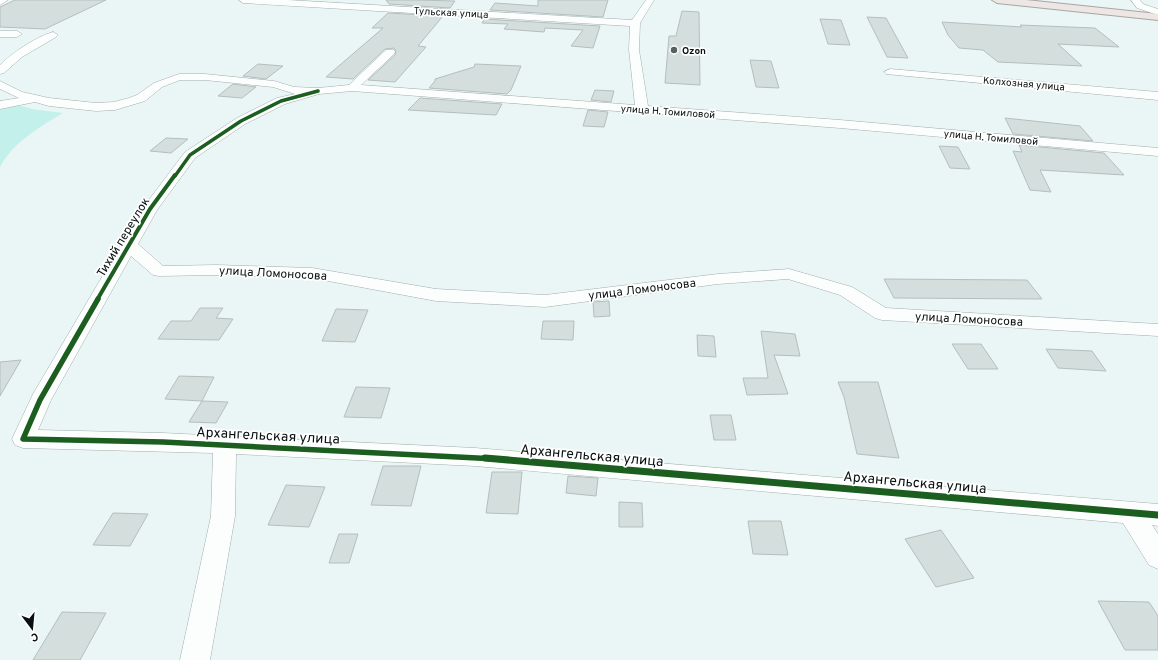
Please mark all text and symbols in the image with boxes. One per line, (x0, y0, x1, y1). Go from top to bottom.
street label: Тульская улица (413, 5, 489, 22)
marker: Ozon (669, 45, 679, 55)
place label: Ozon (682, 45, 706, 58)
street label: Колхозная улица (982, 74, 1065, 95)
street label: улица Н. Томиловой (620, 103, 716, 122)
street label: улица Н. Томиловой (943, 128, 1039, 149)
street label: Тихий переулок (94, 195, 154, 280)
street label: улица Ломоносова (218, 263, 327, 285)
street label: улица Ломоносова (587, 275, 697, 305)
street label: улица Ломоносова (914, 309, 1023, 331)
street label: Архангельская улица (196, 424, 340, 449)
street label: Архангельская улица (519, 442, 664, 471)
street label: Архангельская улица (842, 469, 987, 498)
north arrow (12, 608, 52, 648)
text: С (29, 629, 40, 644)

